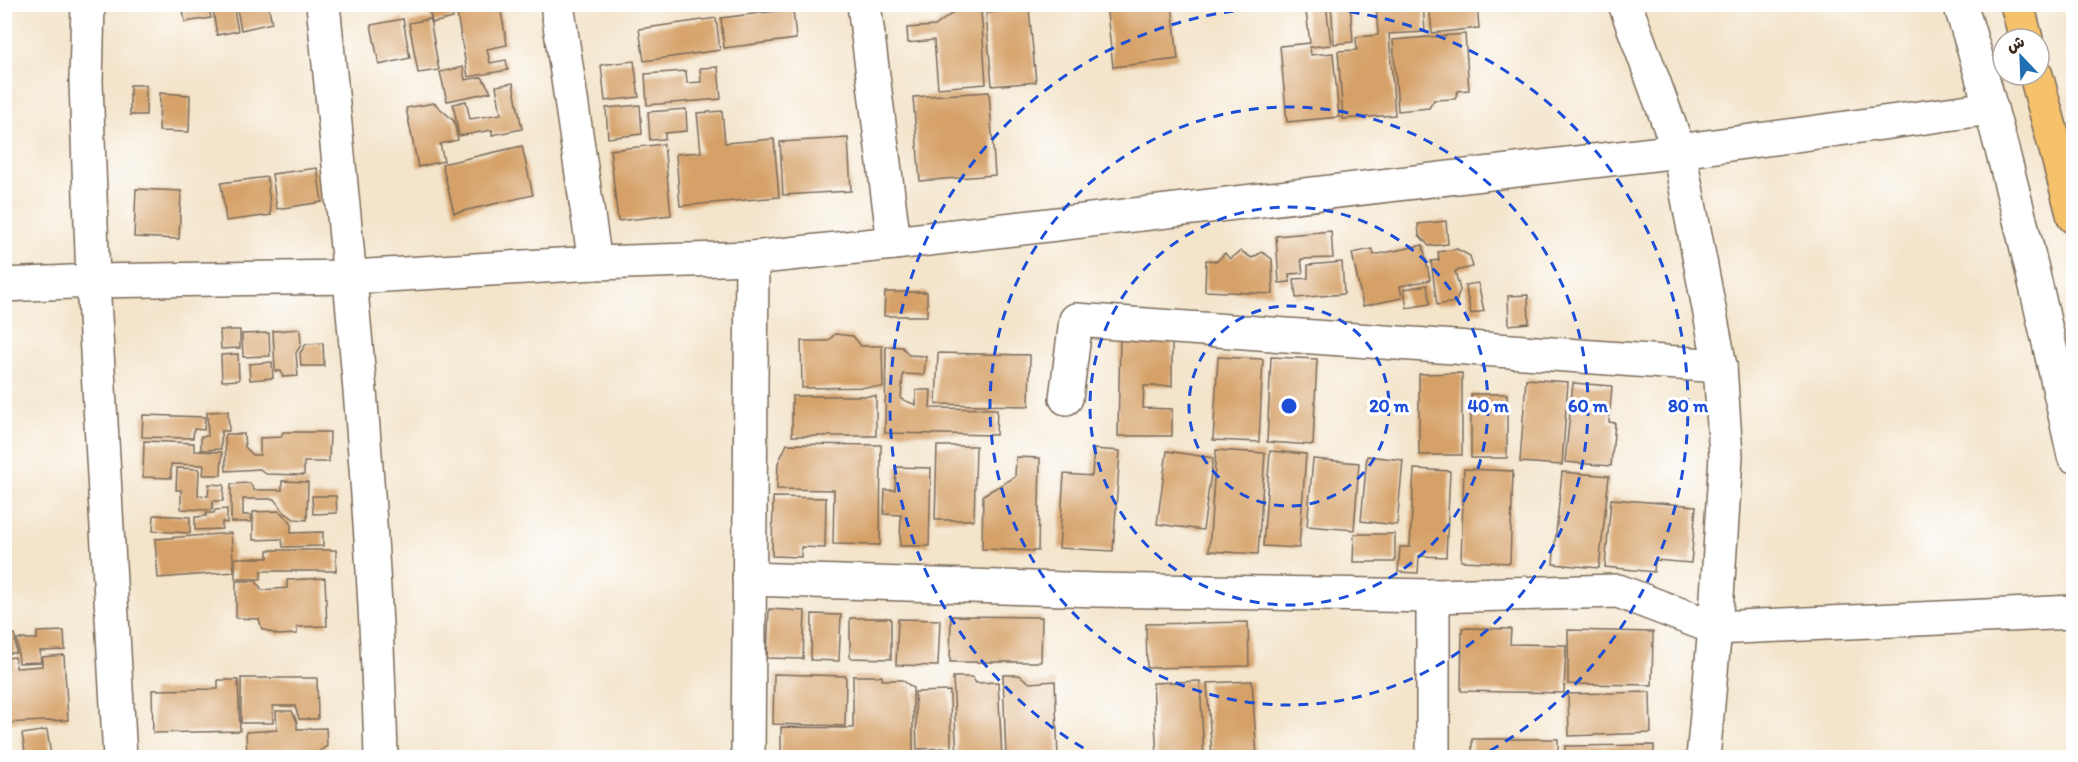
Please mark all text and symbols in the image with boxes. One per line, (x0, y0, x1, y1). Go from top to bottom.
north arrow (1991, 27, 2051, 87)
text: ش (2004, 31, 2027, 56)
text: 20 m (1369, 395, 1410, 417)
text: 40 m (1467, 395, 1509, 417)
text: 60 m (1568, 395, 1609, 417)
text: 80 m (1668, 395, 1709, 417)
centre of rings (1279, 396, 1299, 416)

